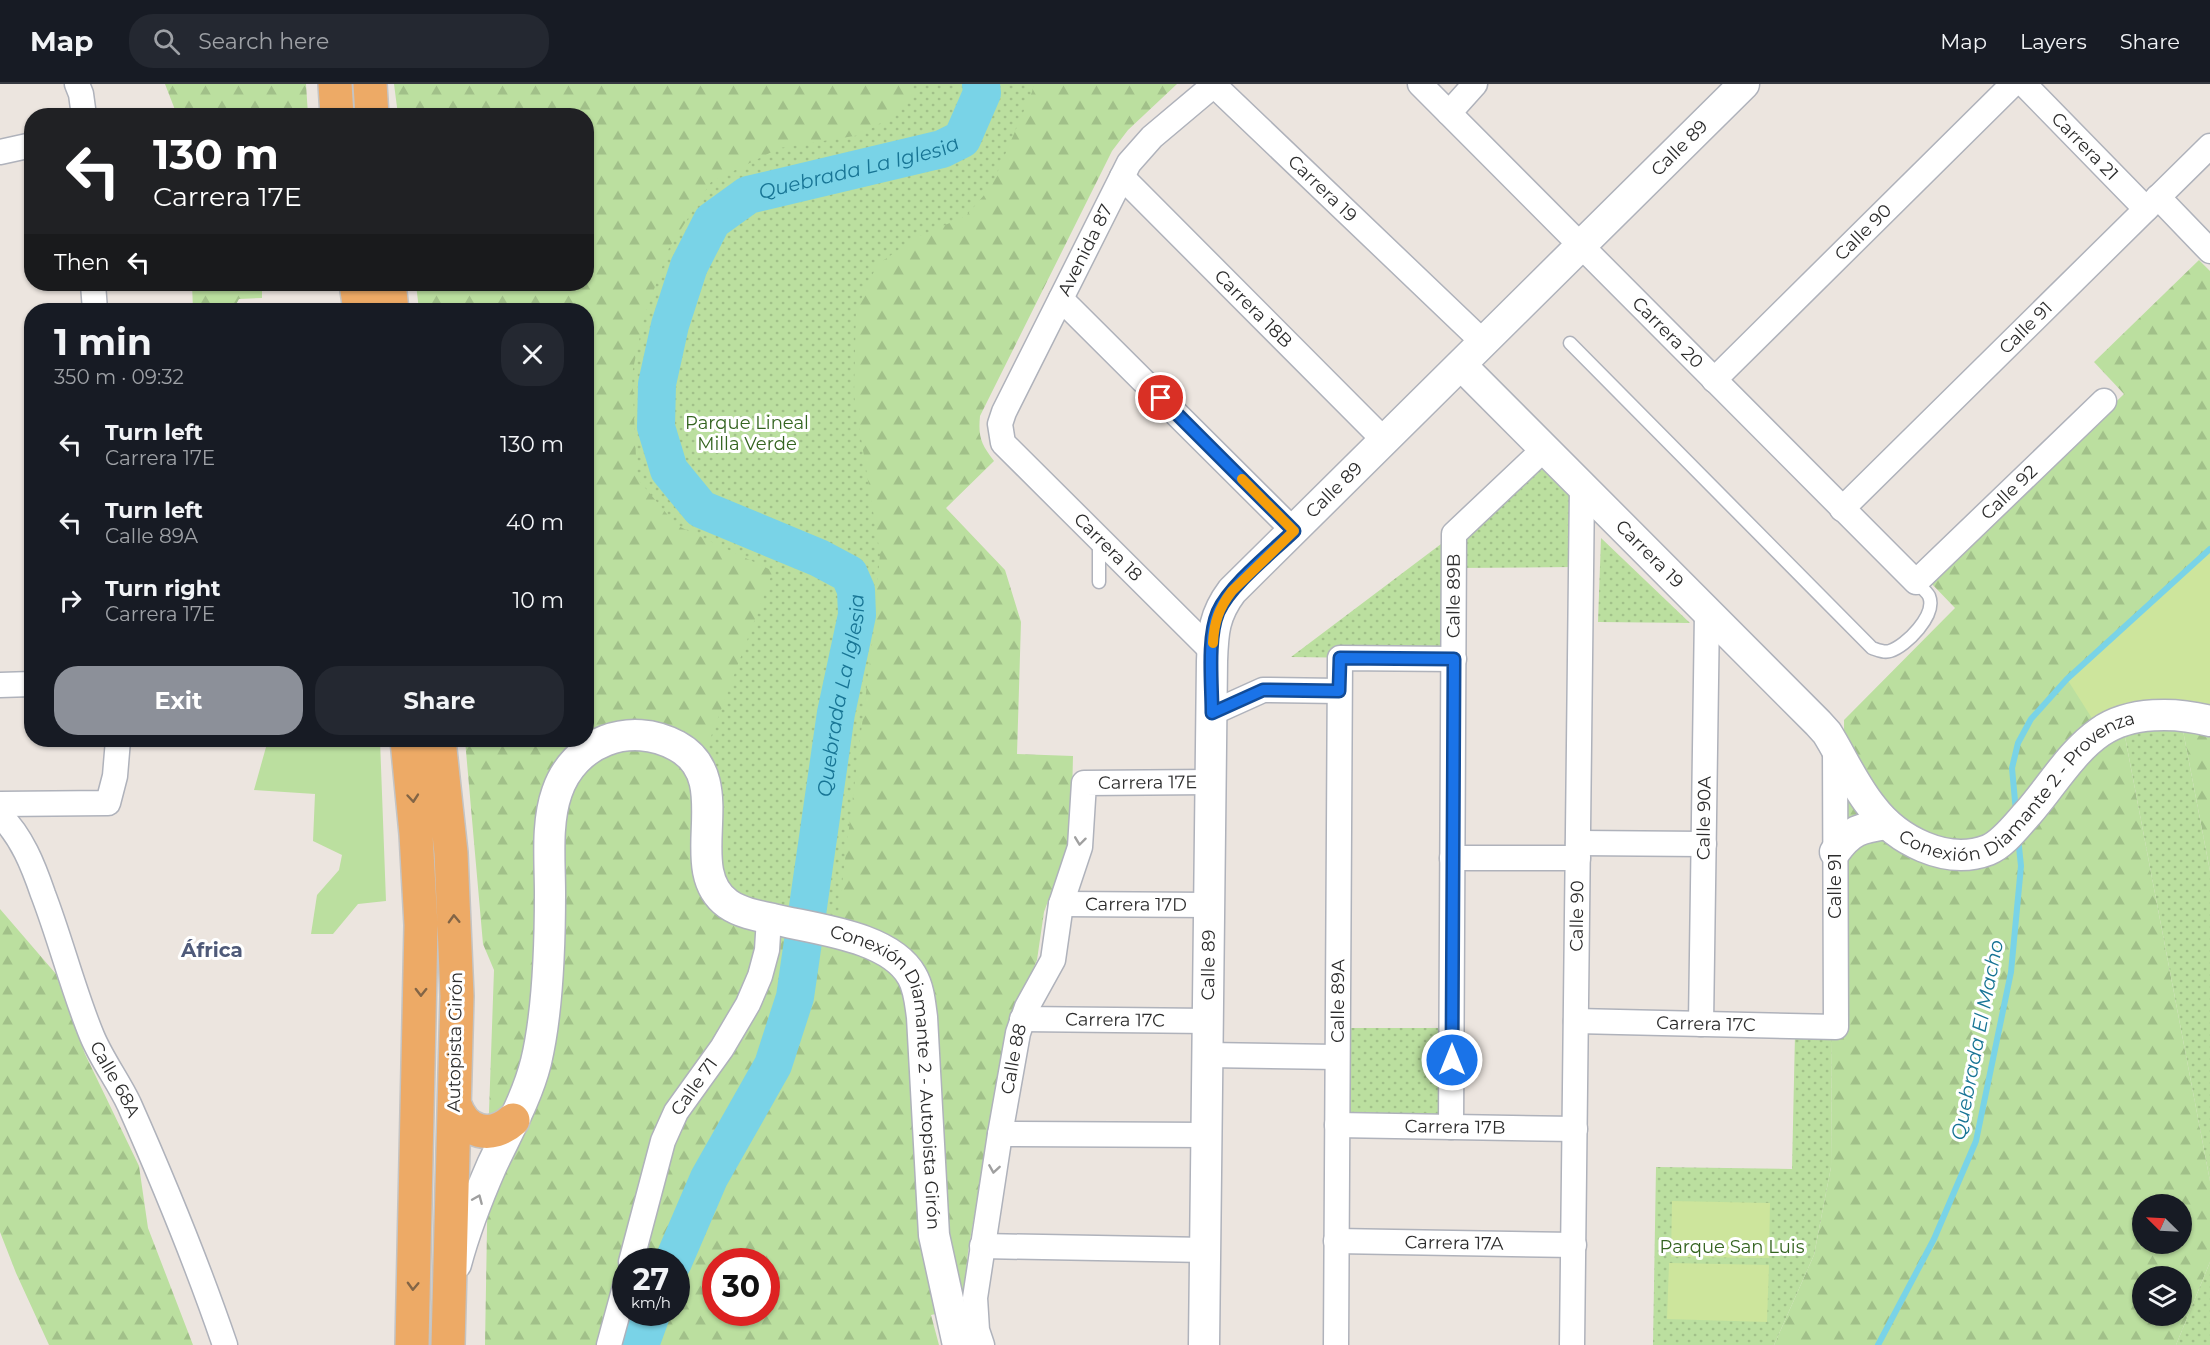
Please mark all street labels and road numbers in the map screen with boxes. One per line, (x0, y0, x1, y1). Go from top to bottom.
street label: Carrera 21 (2047, 108, 2123, 185)
street label: Calle 89 (1646, 115, 1712, 181)
street label: Carrera 19 (1283, 150, 1362, 227)
street label: Calle 90 (1830, 199, 1896, 265)
street label: Avenida 87 (1053, 201, 1117, 299)
street label: Carrera 18B (1210, 265, 1297, 353)
street label: Carrera 20 (1627, 292, 1708, 373)
street label: Calle 91 (1994, 297, 2057, 359)
street label: Calle 89 (1301, 457, 1367, 523)
street label: Calle 92 (1976, 460, 2042, 525)
street label: Carrera 18 (1069, 508, 1147, 586)
street label: Carrera 19 (1611, 515, 1688, 593)
street label: Calle 89B (1442, 554, 1465, 638)
street label: Conexión Diamante 2 - Provenza (1895, 707, 2137, 866)
street label: Carrera 17E (1098, 771, 1197, 794)
street label: Calle 90A (1692, 776, 1716, 860)
street label: Calle 91 (1824, 853, 1846, 919)
street label: Calle 90 (1566, 880, 1588, 952)
street label: Carrera 17D (1085, 893, 1187, 916)
street label: Conexión Diamante 2 - Autopista Girón (828, 920, 945, 1230)
street label: Calle 89 (1197, 929, 1220, 1001)
street label: Calle 89A (1327, 959, 1349, 1043)
street label: Autopista Girón (443, 972, 467, 1112)
street label: Carrera 17C (1065, 1008, 1165, 1032)
street label: Carrera 17C (1656, 1012, 1756, 1036)
street label: Calle 88 (996, 1021, 1031, 1096)
street label: Calle 68A (85, 1038, 145, 1121)
street label: Calle 71 (666, 1054, 722, 1120)
street label: Carrera 17B (1404, 1115, 1506, 1139)
street label: Carrera 17A (1404, 1231, 1504, 1255)

